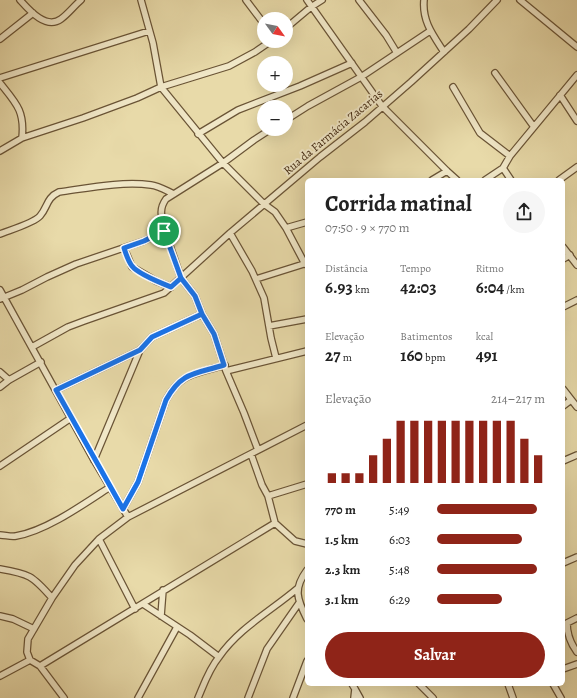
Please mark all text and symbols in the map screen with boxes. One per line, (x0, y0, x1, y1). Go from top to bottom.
north arrow (257, 12, 293, 48)
map controls (257, 12, 293, 136)
button: + (257, 56, 293, 92)
street label: Rua da Farmácia Zacarias (280, 86, 386, 178)
button: − (257, 100, 293, 136)
text: Corrida matinal (325, 189, 472, 219)
button: share (503, 191, 545, 233)
pin (147, 214, 181, 248)
text: 07:50 · 9 × 770 m (325, 219, 410, 236)
icon: arrive (153, 220, 175, 242)
text: Distância (325, 261, 368, 276)
text: Tempo (400, 261, 431, 276)
text: Ritmo (476, 261, 504, 276)
text: 6.93 (325, 276, 353, 299)
text: 42:03 (400, 276, 436, 299)
text: 6:04 (476, 276, 504, 299)
text: km (353, 282, 370, 297)
text: /km (504, 282, 525, 297)
text: Elevação (325, 329, 364, 344)
text: Batimentos (400, 329, 452, 344)
text: kcal (476, 329, 493, 344)
text: 27 (325, 344, 340, 367)
text: 160 (400, 344, 423, 367)
text: 491 (476, 344, 498, 367)
text: m (340, 350, 352, 365)
text: bpm (423, 350, 446, 365)
text: Elevação (325, 390, 371, 407)
text: 214–217 m (491, 390, 545, 407)
text: 770 m (325, 501, 356, 518)
text: 5:49 (389, 501, 410, 518)
text: 1.5 km (325, 531, 359, 548)
text: 6:03 (389, 531, 410, 548)
text: 2.3 km (325, 561, 360, 578)
text: 5:48 (389, 561, 410, 578)
text: 3.1 km (325, 591, 359, 608)
text: 6:29 (389, 591, 410, 608)
button: Salvar (325, 632, 545, 678)

